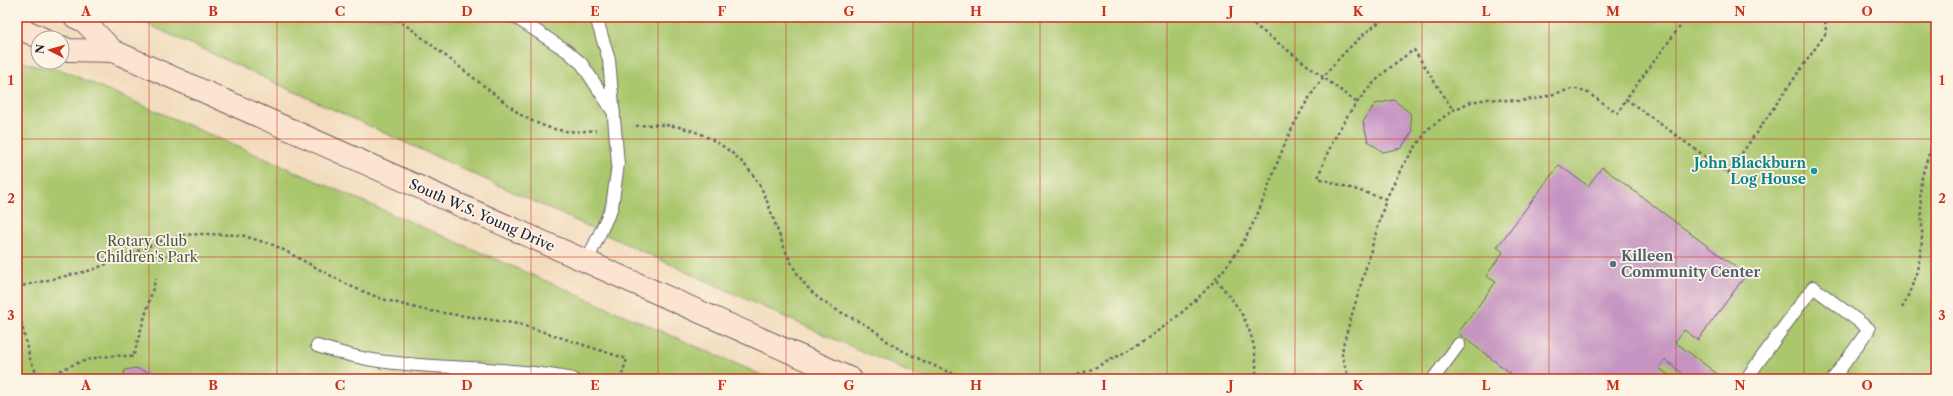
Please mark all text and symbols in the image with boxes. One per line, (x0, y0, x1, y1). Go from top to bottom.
text: A (80, 3, 92, 19)
text: B (208, 3, 218, 19)
text: C (335, 3, 345, 19)
text: D (461, 3, 473, 19)
text: E (590, 3, 600, 19)
text: F (718, 3, 727, 19)
text: G (843, 3, 855, 19)
text: H (970, 3, 982, 19)
text: I (1101, 3, 1107, 19)
text: J (1226, 3, 1234, 19)
text: K (1353, 3, 1364, 19)
text: L (1482, 3, 1491, 19)
text: M (1606, 3, 1620, 19)
text: N (1734, 3, 1746, 19)
text: O (1861, 3, 1873, 19)
north arrow (30, 30, 70, 70)
text: N (33, 43, 48, 54)
text: 1 (8, 72, 14, 88)
text: 1 (1939, 72, 1945, 88)
place label: John Blackburn Log House (1691, 154, 1806, 188)
marker: John Blackburn Log House (1809, 166, 1819, 176)
street label: South W.S. Young Drive (406, 175, 558, 255)
text: 2 (7, 190, 15, 206)
text: 2 (1938, 190, 1946, 206)
park label: Rotary Club Children's Park (96, 232, 199, 266)
place label: Killeen Community Center (1621, 247, 1760, 281)
marker: Killeen Community Center (1608, 259, 1618, 269)
text: 3 (7, 307, 15, 323)
text: 3 (1938, 307, 1946, 323)
text: A (80, 377, 92, 393)
text: B (208, 377, 218, 393)
text: C (335, 377, 345, 393)
text: D (461, 377, 473, 393)
text: E (590, 377, 600, 393)
text: F (718, 377, 727, 393)
text: G (843, 377, 855, 393)
text: H (970, 377, 982, 393)
text: I (1101, 377, 1107, 393)
text: J (1226, 377, 1234, 393)
text: K (1353, 377, 1364, 393)
text: L (1482, 377, 1491, 393)
text: M (1606, 377, 1620, 393)
text: N (1734, 377, 1746, 393)
text: O (1861, 377, 1873, 393)

